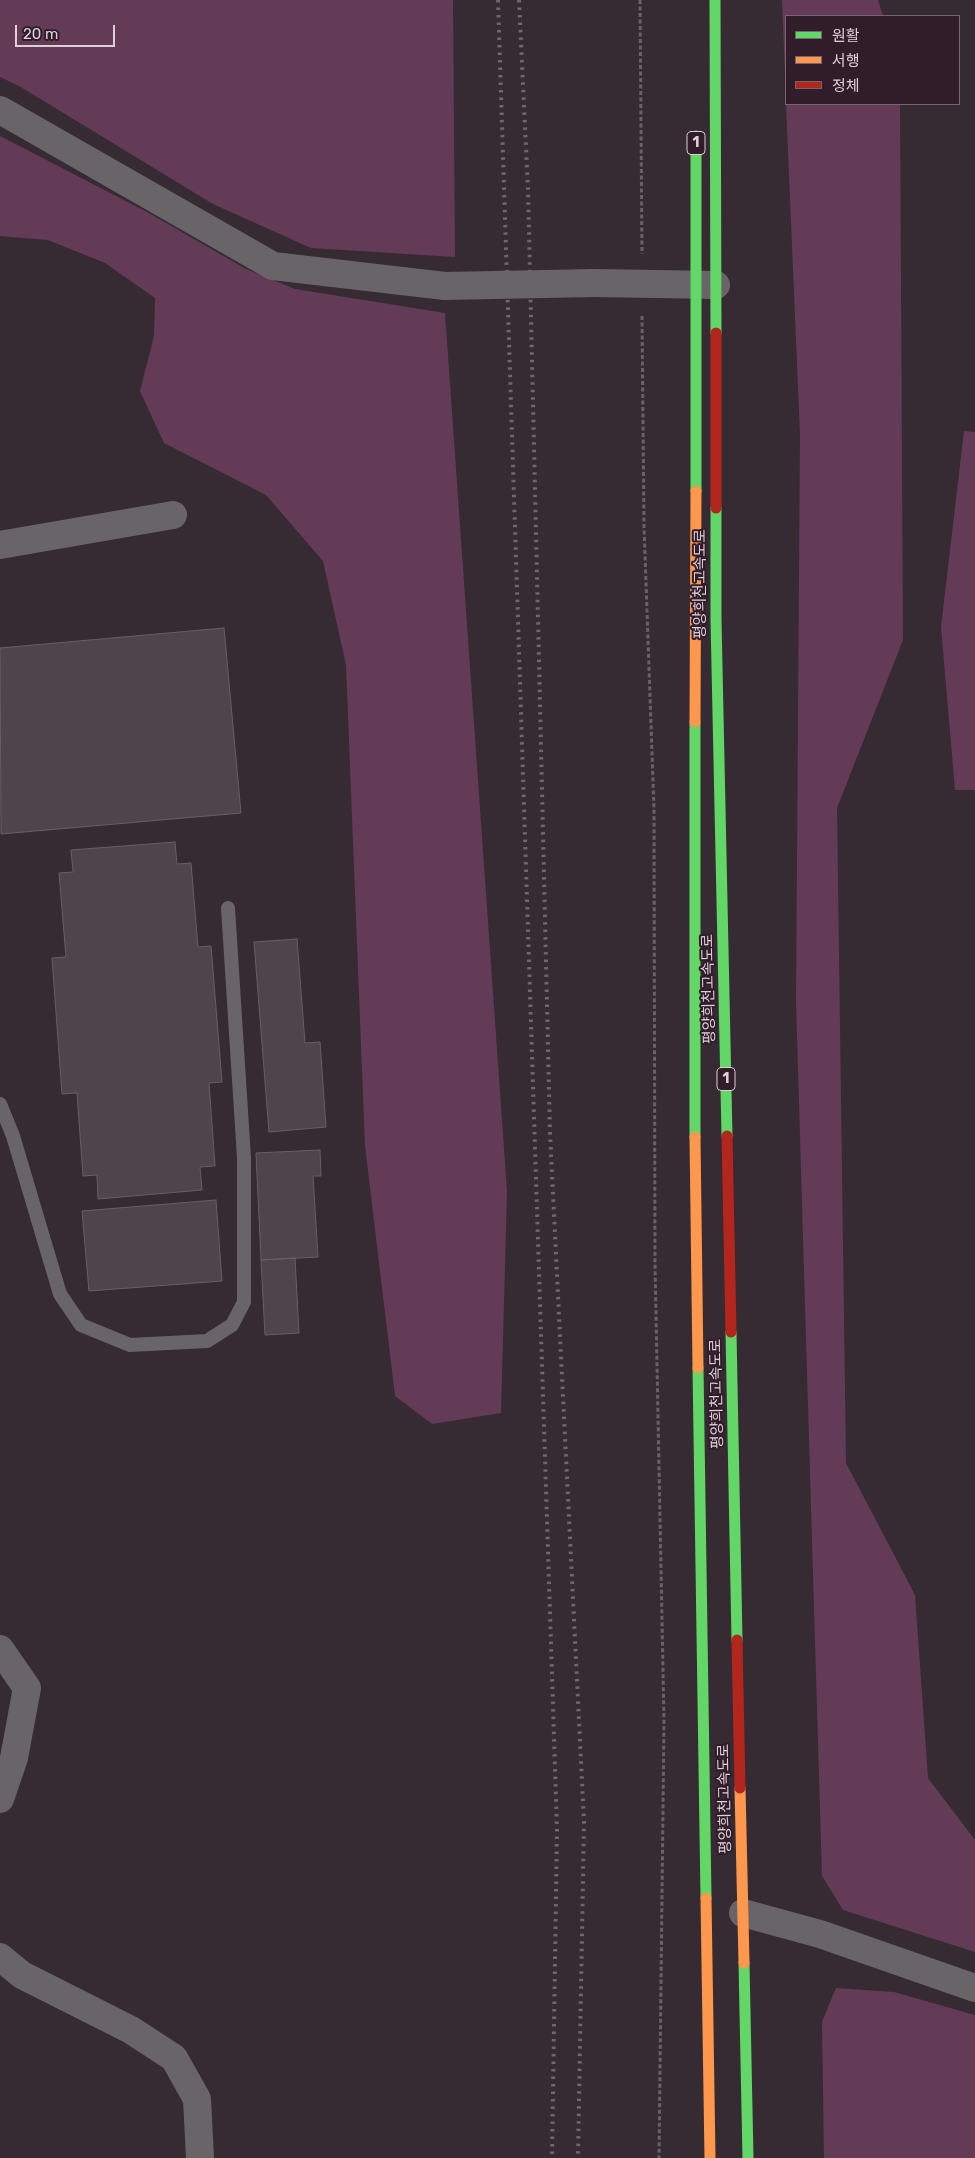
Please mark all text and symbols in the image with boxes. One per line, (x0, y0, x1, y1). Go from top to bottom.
scale bar (18, 15, 118, 47)
legend (785, 15, 960, 105)
text: 20 m (23, 25, 58, 43)
text: 원활 (832, 27, 860, 45)
text: 서행 (832, 52, 860, 70)
text: 정체 (832, 77, 860, 95)
road number: 1 (687, 132, 705, 154)
street label: 평양희천고속도로 (692, 529, 710, 639)
street label: 평양희천고속도로 (699, 934, 719, 1044)
road number: 1 (717, 1068, 735, 1090)
street label: 평양희천고속도로 (707, 1339, 727, 1449)
street label: 평양희천고속도로 (715, 1744, 735, 1854)

